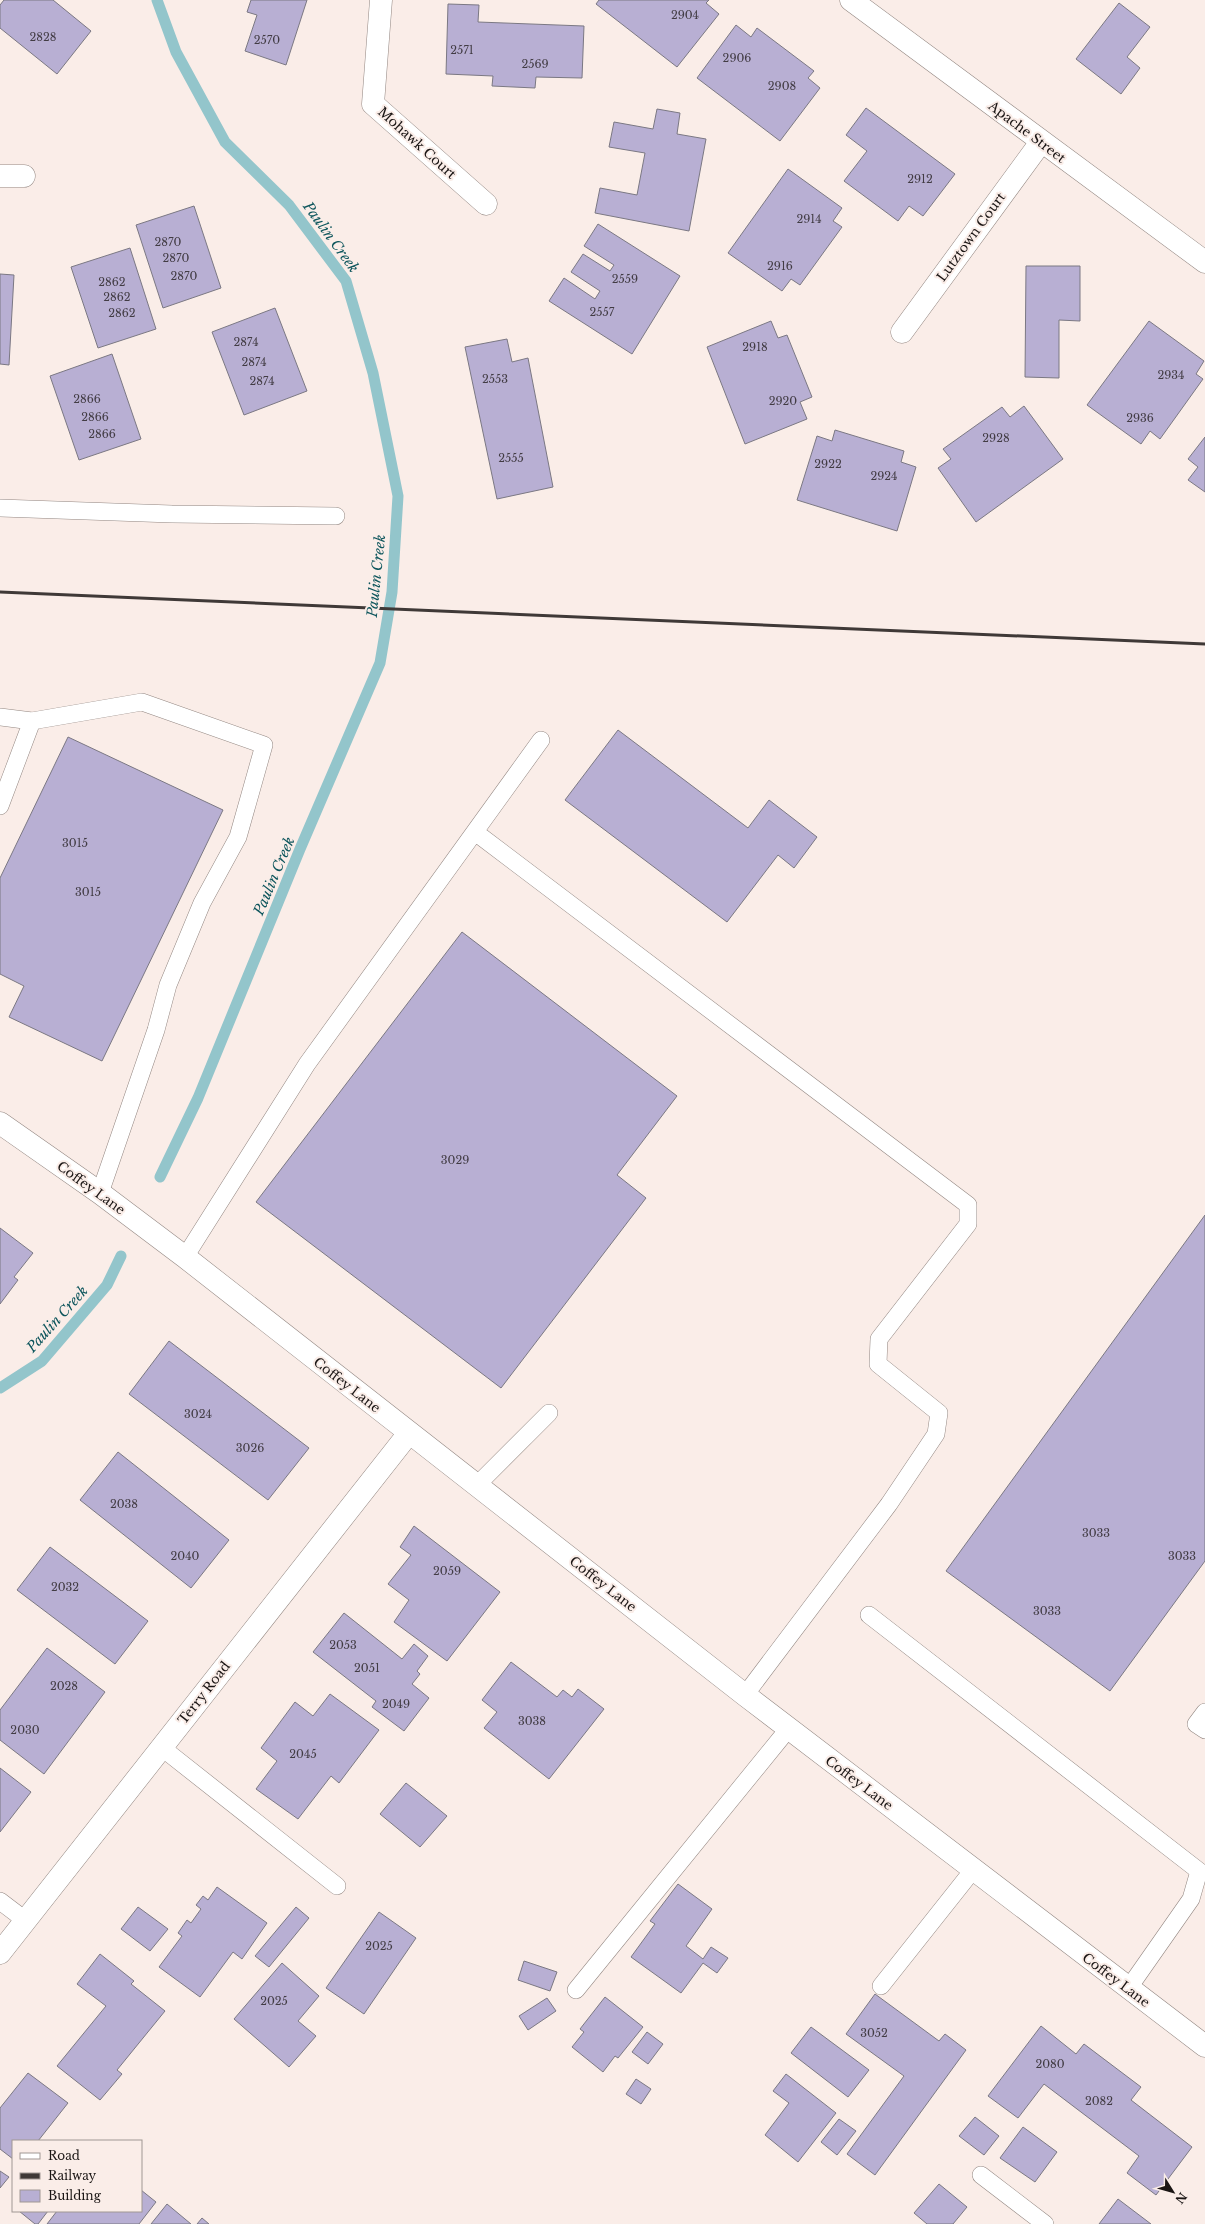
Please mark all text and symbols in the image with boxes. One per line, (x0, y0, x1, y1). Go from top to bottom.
house number: 2904 (671, 8, 699, 22)
house number: 2828 (30, 30, 56, 44)
house number: 2570 (254, 33, 280, 47)
house number: 2571 (450, 43, 474, 57)
house number: 2906 (723, 51, 751, 65)
house number: 2569 (521, 57, 549, 71)
house number: 2908 (768, 79, 796, 93)
street label: Apache Street (984, 97, 1069, 167)
street label: Mohawk Court (374, 103, 460, 183)
house number: 2912 (907, 172, 933, 186)
street label: Lutztown Court (933, 189, 1009, 285)
water label: Paulin Creek (299, 197, 363, 276)
house number: 2914 (796, 212, 822, 226)
house number: 2870 (155, 235, 182, 249)
house number: 2870 (163, 251, 190, 265)
house number: 2916 (767, 259, 793, 273)
house number: 2870 (171, 269, 198, 283)
house number: 2559 (612, 272, 638, 286)
house number: 2862 (98, 275, 126, 289)
house number: 2862 (103, 290, 131, 304)
house number: 2557 (590, 305, 615, 319)
house number: 2862 (108, 306, 136, 320)
house number: 2874 (233, 335, 259, 349)
house number: 2918 (742, 340, 768, 354)
house number: 2874 (241, 355, 267, 369)
house number: 2934 (1157, 368, 1185, 382)
house number: 2553 (482, 372, 508, 386)
house number: 2874 (249, 374, 275, 388)
house number: 2866 (73, 392, 101, 406)
house number: 2920 (769, 394, 797, 408)
house number: 2866 (81, 410, 109, 424)
house number: 2936 (1126, 411, 1154, 425)
house number: 2866 (88, 427, 116, 441)
house number: 2928 (982, 431, 1010, 445)
house number: 2555 (498, 451, 524, 465)
house number: 2922 (814, 457, 842, 471)
house number: 2924 (870, 469, 898, 483)
water label: Paulin Creek (363, 534, 389, 619)
water label: Paulin Creek (249, 834, 299, 919)
house number: 3015 (62, 836, 88, 850)
house number: 3015 (75, 885, 101, 899)
house number: 3029 (441, 1153, 469, 1167)
street label: Coffey Lane (54, 1158, 128, 1218)
water label: Paulin Creek (22, 1282, 91, 1357)
street label: Coffey Lane (310, 1354, 384, 1416)
house number: 3024 (184, 1407, 212, 1421)
house number: 3026 (236, 1441, 264, 1455)
house number: 2038 (110, 1497, 138, 1511)
house number: 3033 (1082, 1526, 1110, 1540)
house number: 2040 (171, 1549, 200, 1563)
house number: 3033 (1168, 1549, 1196, 1563)
street label: Coffey Lane (566, 1553, 640, 1615)
house number: 2059 (433, 1564, 461, 1578)
house number: 2032 (51, 1580, 79, 1594)
house number: 3033 (1033, 1604, 1061, 1618)
house number: 2053 (329, 1638, 357, 1652)
street label: Terry Road (174, 1658, 234, 1728)
house number: 2051 (354, 1661, 380, 1675)
house number: 2028 (50, 1679, 78, 1693)
house number: 2049 (382, 1697, 410, 1711)
house number: 3038 (518, 1714, 546, 1728)
house number: 2030 (10, 1723, 40, 1737)
house number: 2045 (289, 1747, 317, 1761)
street label: Coffey Lane (822, 1752, 896, 1814)
house number: 2025 (365, 1939, 393, 1953)
street label: Coffey Lane (1079, 1949, 1153, 2011)
house number: 2025 (260, 1994, 288, 2008)
house number: 3052 (860, 2026, 888, 2040)
house number: 2080 (1035, 2057, 1065, 2071)
house number: 2082 (1085, 2094, 1113, 2108)
legend (12, 2140, 142, 2212)
text: Road (48, 2148, 80, 2163)
text: Railway (48, 2168, 97, 2183)
north arrow (1153, 2172, 1193, 2212)
text: Building (48, 2188, 102, 2203)
text: N (1172, 2190, 1190, 2207)

